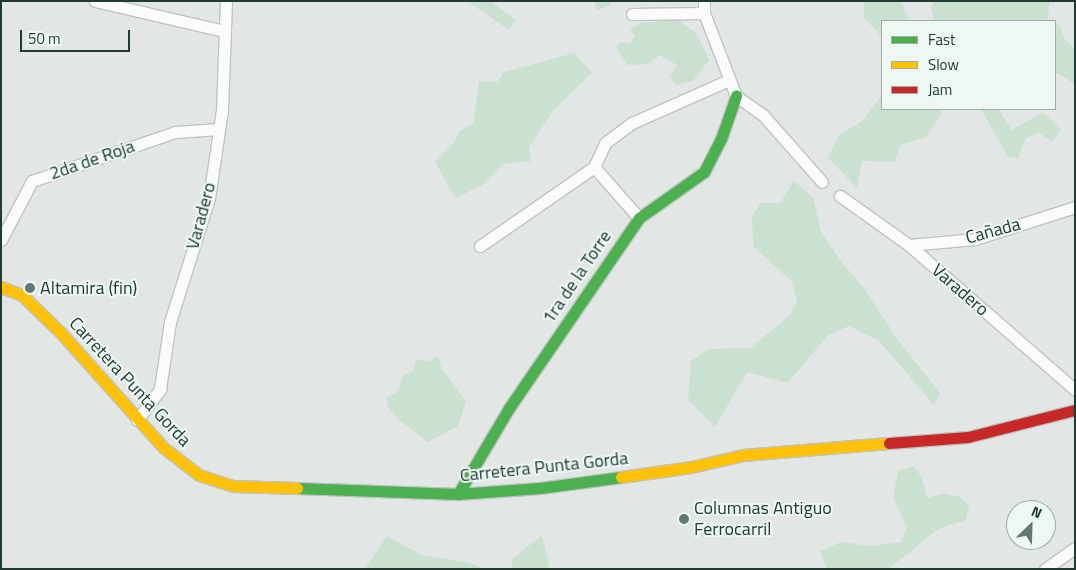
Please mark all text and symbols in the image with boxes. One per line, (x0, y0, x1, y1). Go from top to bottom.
scale bar (22, 20, 132, 52)
legend (881, 20, 1056, 110)
text: 50 m (28, 27, 61, 50)
text: Fast (928, 28, 955, 51)
text: Slow (928, 53, 959, 76)
text: Jam (928, 78, 952, 101)
street label: 2da de Roja (47, 135, 137, 185)
street label: Varadero (182, 180, 220, 252)
street label: Cañada (963, 213, 1023, 249)
street label: 1ra de la Torre (538, 226, 616, 328)
street label: Varadero (927, 259, 993, 321)
place label: Altamira (fin) (40, 277, 137, 299)
marker: Altamira (fin) (24, 282, 36, 294)
street label: Carretera Punta Gorda (64, 313, 196, 451)
street label: Carretera Punta Gorda (459, 447, 629, 487)
place label: Columnas Antiguo Ferrocarril (694, 498, 832, 540)
north arrow (1006, 500, 1056, 550)
text: N (1028, 500, 1046, 523)
marker: Columnas Antiguo Ferrocarril (678, 513, 690, 525)

